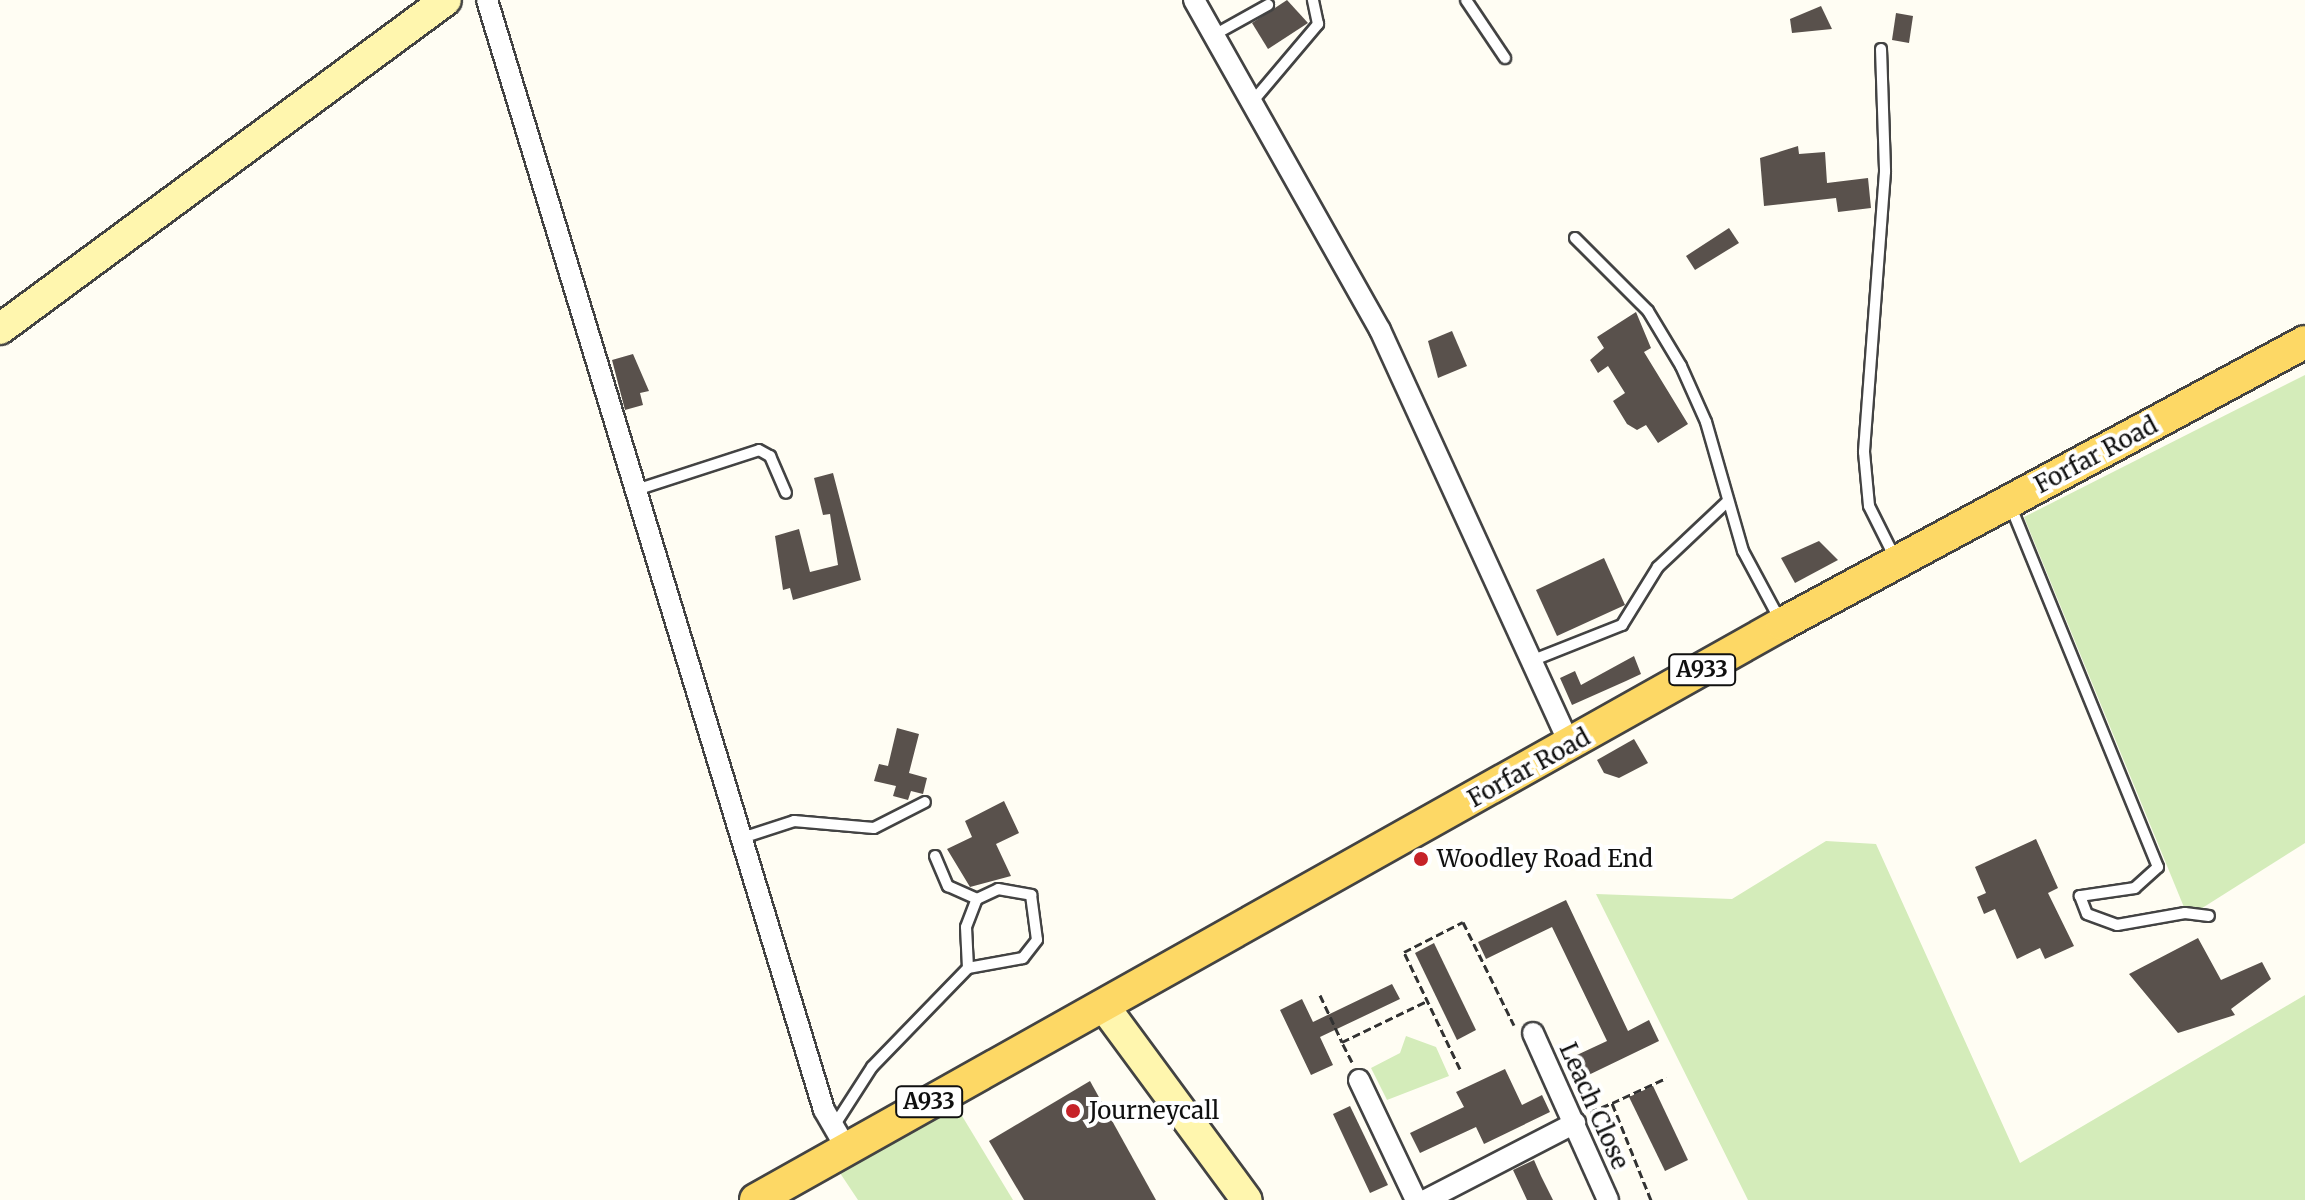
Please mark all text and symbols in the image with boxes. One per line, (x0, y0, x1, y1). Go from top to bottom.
street label: Forfar Road (2030, 411, 2162, 499)
road number: A933 (1668, 652, 1736, 688)
street label: Forfar Road (1463, 723, 1595, 813)
place label: Woodley Road End (1437, 845, 1653, 873)
marker: Woodley Road End (1412, 850, 1430, 868)
street label: Leach Close (1553, 1038, 1635, 1174)
road number: A933 (895, 1084, 963, 1120)
place label: Journeycall (1089, 1097, 1219, 1125)
marker: Journeycall (1064, 1102, 1082, 1120)

